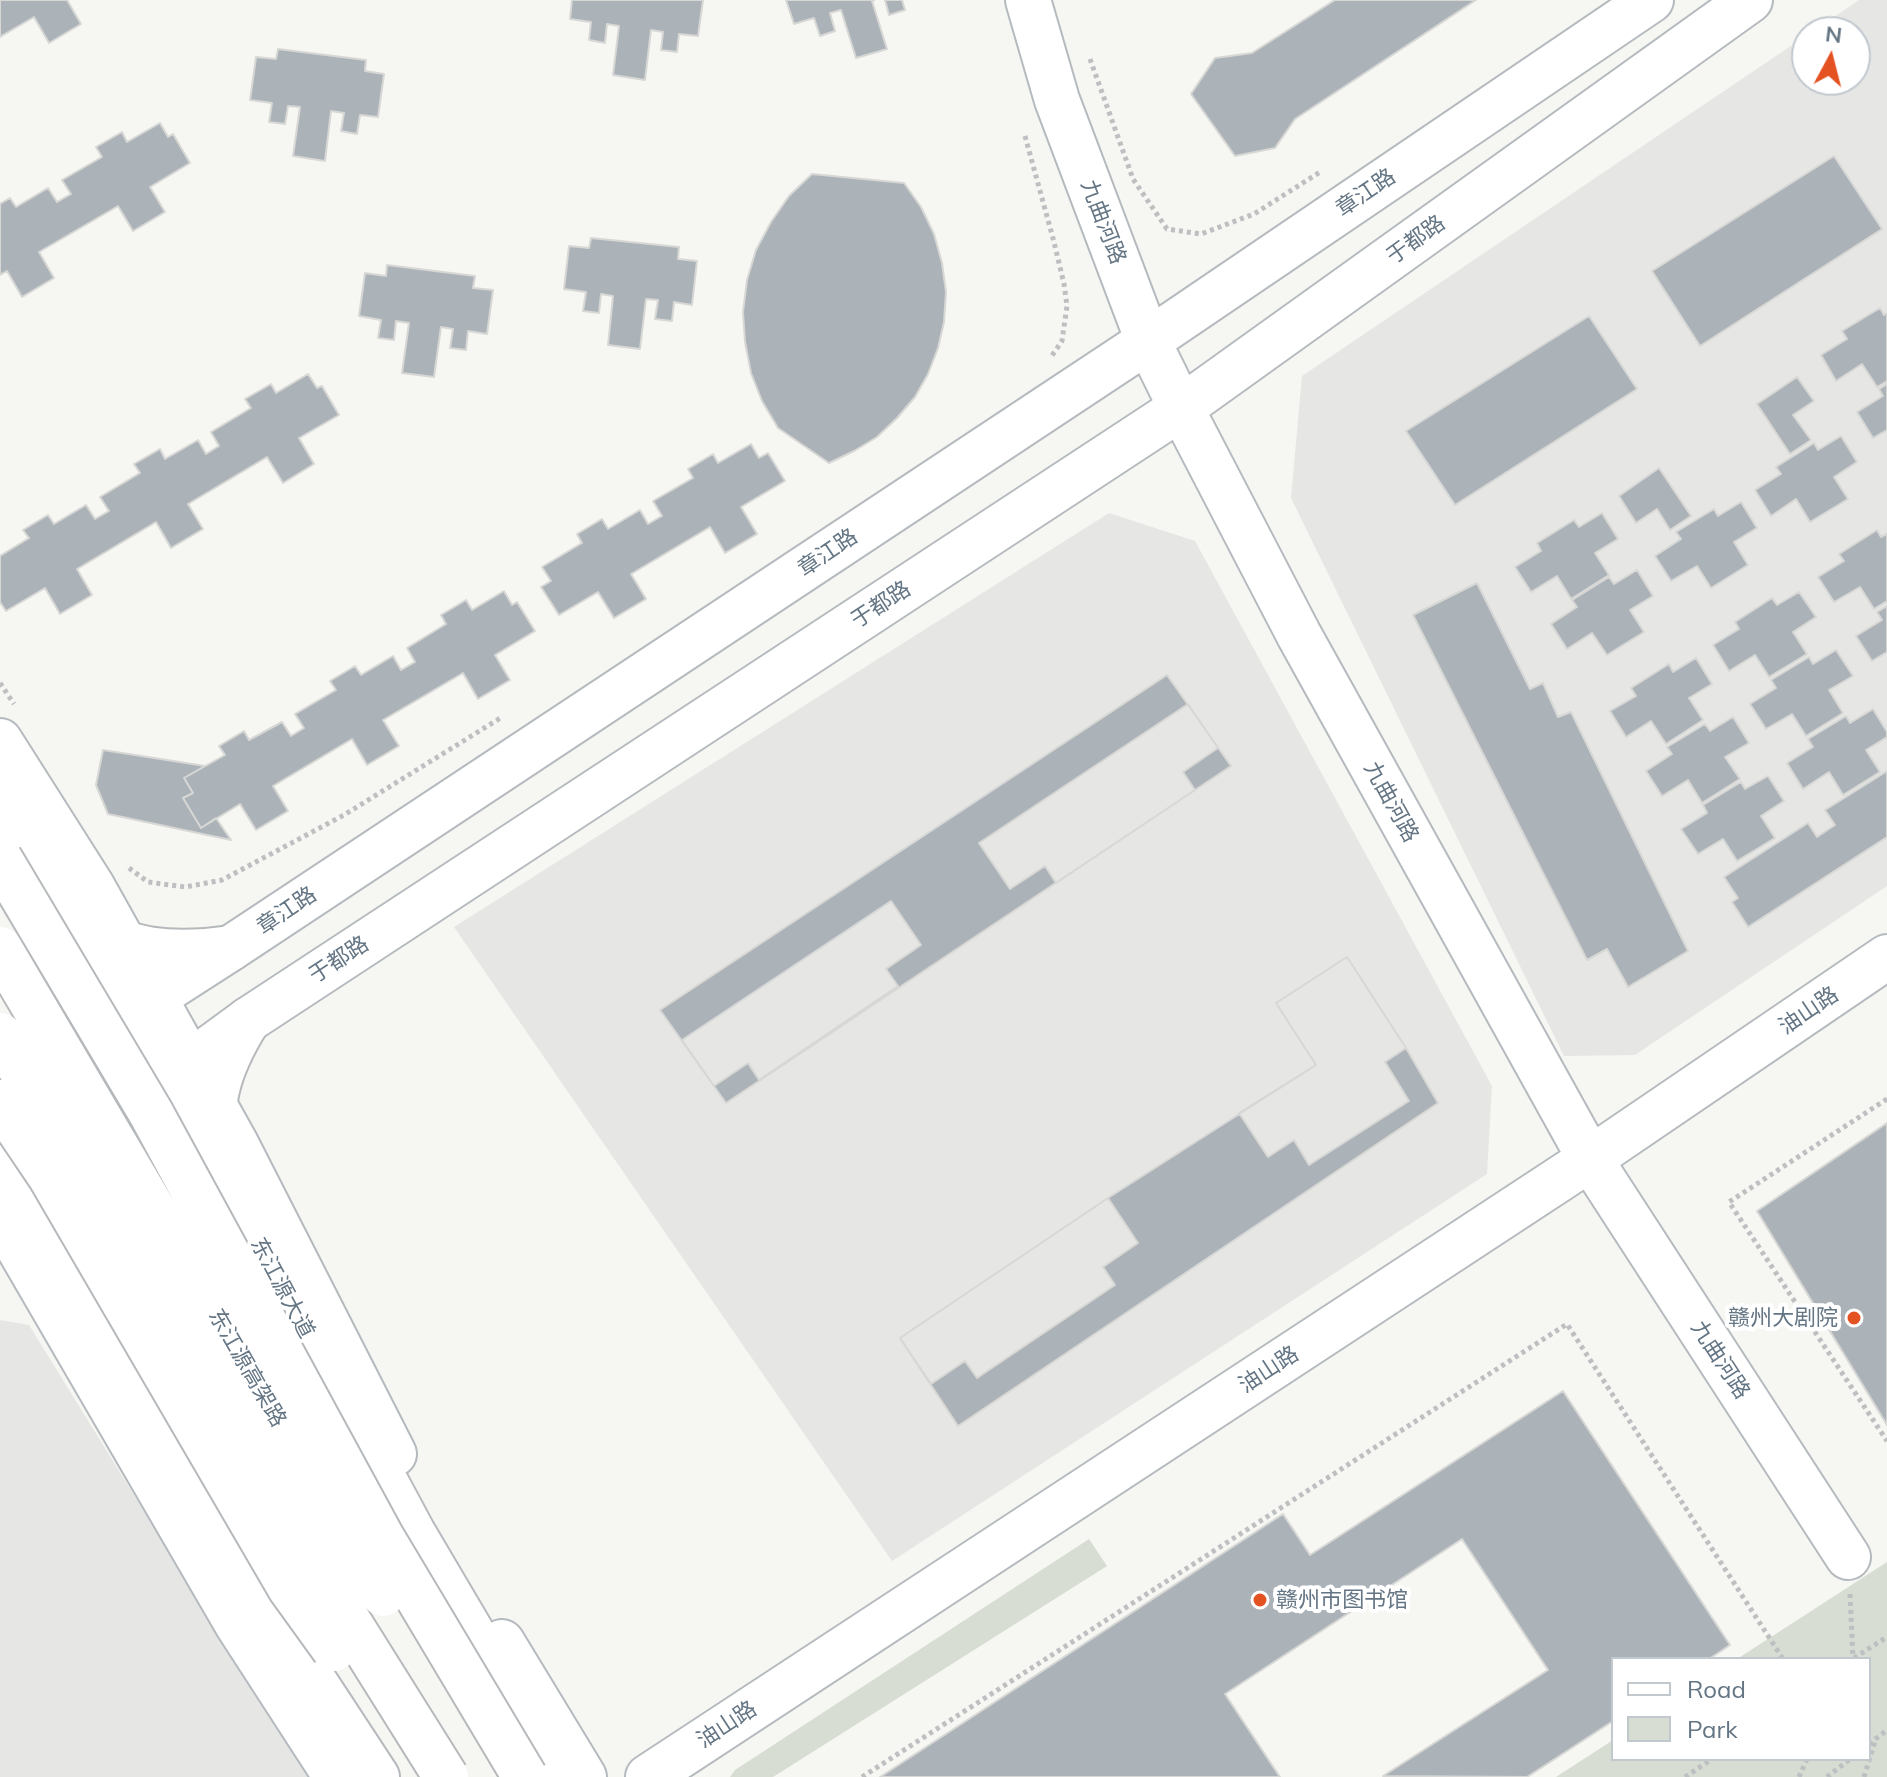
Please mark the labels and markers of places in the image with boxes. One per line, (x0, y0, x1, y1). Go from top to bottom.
place label: 赣州大剧院 (1728, 1305, 1838, 1331)
marker: 赣州大剧院 (1845, 1309, 1863, 1327)
place label: 赣州市图书馆 (1276, 1587, 1408, 1613)
marker: 赣州市图书馆 (1251, 1591, 1269, 1609)

